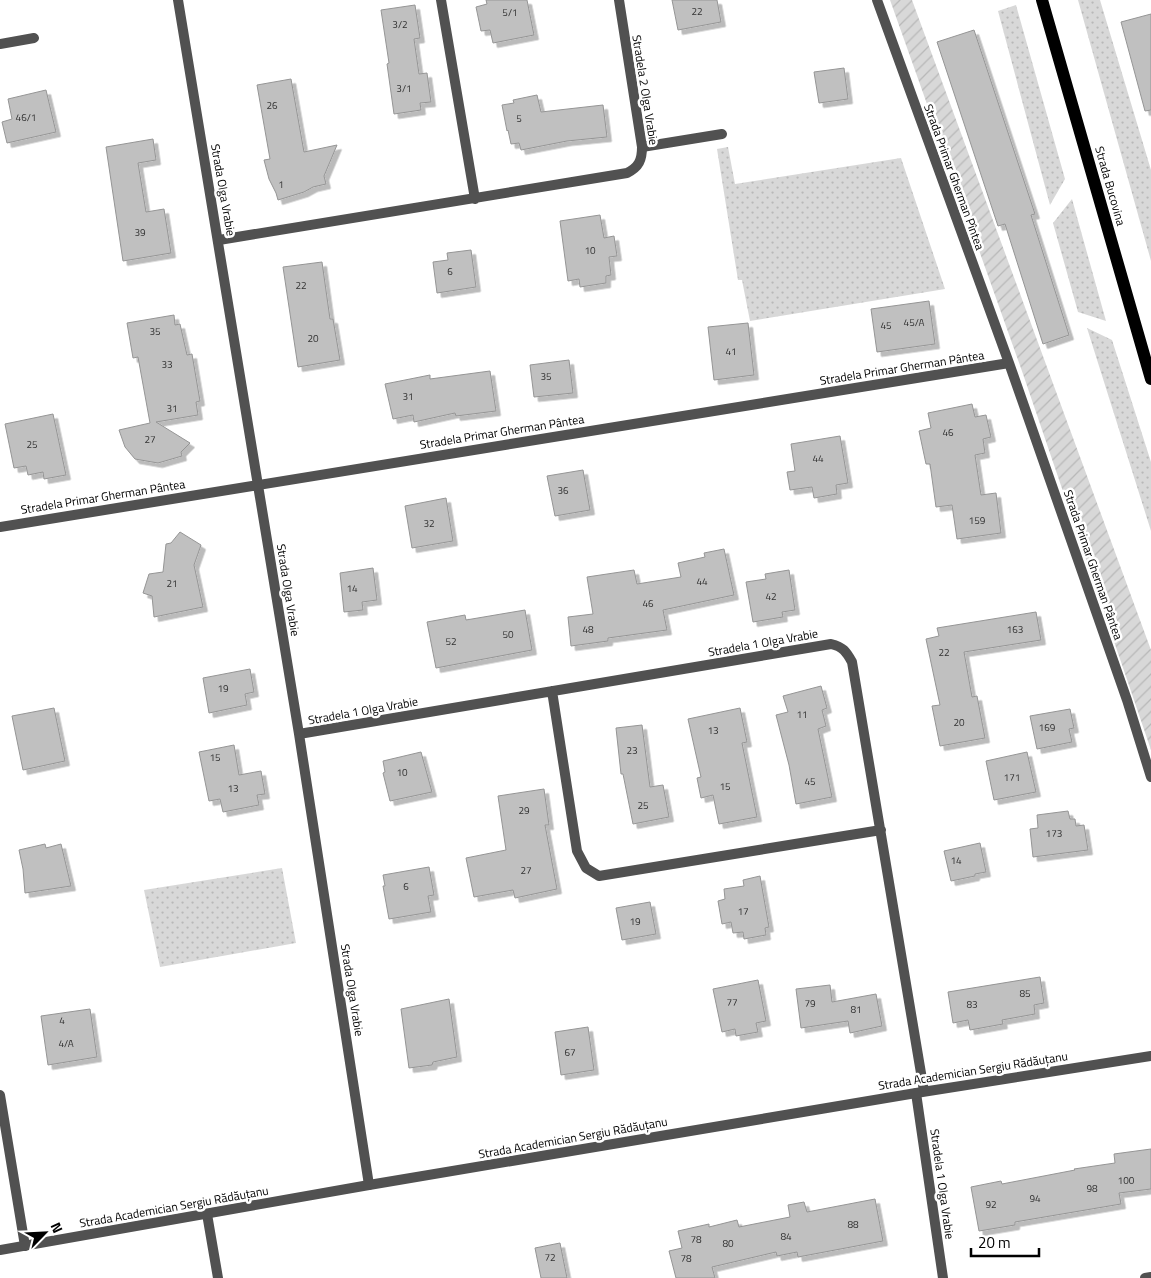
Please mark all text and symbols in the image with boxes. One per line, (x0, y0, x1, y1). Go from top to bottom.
house number: 22 (691, 4, 703, 19)
house number: 5/1 (502, 5, 518, 20)
house number: 3/2 (392, 17, 408, 32)
street label: Stradela 2 Olga Vrabie (627, 33, 664, 146)
house number: 3/1 (396, 81, 412, 96)
house number: 26 (266, 98, 278, 113)
street label: Strada Primar Gherman Pîntea (919, 101, 990, 253)
house number: 46/1 (16, 110, 36, 125)
house number: 5 (516, 111, 522, 126)
street label: Strada Olga Vrabie (206, 142, 241, 237)
street label: Strada Bucovina (1090, 144, 1131, 228)
house number: 1 (278, 177, 284, 192)
house number: 39 (134, 225, 146, 240)
house number: 10 (584, 243, 596, 258)
house number: 6 (447, 264, 453, 279)
house number: 22 (295, 278, 307, 293)
house number: 45/A (904, 315, 924, 330)
house number: 45 (880, 318, 892, 333)
house number: 35 (149, 324, 161, 339)
house number: 20 (307, 331, 319, 346)
house number: 41 (725, 344, 737, 359)
street label: Stradela Primar Gherman Pântea (818, 345, 986, 390)
house number: 33 (161, 357, 173, 372)
house number: 35 (540, 369, 552, 384)
house number: 31 (402, 389, 414, 404)
house number: 31 (166, 401, 178, 416)
street label: Stradela Primar Gherman Pântea (418, 409, 586, 454)
house number: 46 (942, 425, 954, 440)
house number: 27 (144, 432, 156, 447)
house number: 25 (26, 437, 38, 452)
house number: 44 (812, 451, 824, 466)
street label: Stradela Primar Gherman Pântea (19, 474, 187, 519)
house number: 36 (557, 483, 569, 498)
street label: Strada Primar Gherman Pântea (1059, 487, 1128, 642)
house number: 159 (969, 513, 986, 528)
house number: 32 (423, 516, 435, 531)
street label: Strada Olga Vrabie (272, 542, 305, 637)
house number: 44 (696, 574, 708, 589)
house number: 21 (166, 576, 178, 591)
house number: 14 (346, 581, 358, 596)
house number: 42 (765, 589, 777, 604)
house number: 46 (642, 596, 654, 611)
house number: 48 (582, 622, 594, 637)
house number: 163 (1007, 622, 1023, 637)
street label: Stradela 1 Olga Vrabie (706, 623, 819, 662)
house number: 50 (502, 627, 514, 642)
house number: 52 (445, 634, 457, 649)
house number: 22 (938, 645, 950, 660)
house number: 19 (217, 681, 229, 696)
street label: Stradela 1 Olga Vrabie (306, 691, 419, 730)
house number: 11 (796, 707, 808, 722)
house number: 20 (953, 715, 965, 730)
house number: 169 (1039, 720, 1056, 735)
house number: 13 (707, 723, 719, 738)
house number: 23 (626, 743, 638, 758)
house number: 15 (209, 750, 221, 765)
house number: 10 (396, 765, 408, 780)
house number: 171 (1004, 770, 1020, 785)
house number: 45 (804, 774, 816, 789)
house number: 15 (719, 779, 731, 794)
house number: 13 (227, 781, 239, 796)
house number: 25 (637, 798, 649, 813)
house number: 29 (518, 803, 530, 818)
house number: 173 (1046, 826, 1062, 841)
house number: 14 (950, 853, 962, 868)
house number: 27 (520, 863, 532, 878)
house number: 6 (403, 879, 409, 894)
house number: 17 (737, 904, 749, 919)
house number: 19 (629, 914, 641, 929)
street label: Strada Olga Vrabie (336, 942, 369, 1037)
house number: 85 (1019, 986, 1031, 1001)
house number: 77 (726, 995, 738, 1010)
house number: 79 (804, 996, 816, 1011)
house number: 83 (966, 997, 978, 1012)
house number: 81 (850, 1002, 862, 1017)
house number: 4 (59, 1013, 65, 1028)
house number: 4/A (58, 1036, 74, 1051)
house number: 67 (564, 1045, 576, 1060)
street label: Strada Academician Sergiu Rădăuțanu (877, 1046, 1069, 1095)
street label: Strada Academician Sergiu Rădăuțanu (477, 1111, 669, 1164)
street label: Stradela 1 Olga Vrabie (925, 1127, 960, 1240)
house number: 100 (1118, 1173, 1135, 1188)
street label: Strada Academician Sergiu Rădăuțanu (78, 1180, 270, 1233)
house number: 98 (1086, 1181, 1098, 1196)
house number: 94 (1029, 1191, 1041, 1206)
house number: 92 (985, 1197, 997, 1212)
north arrow (20, 1208, 70, 1258)
house number: 88 (847, 1217, 859, 1232)
text: N (46, 1219, 69, 1236)
scale bar (971, 1226, 1038, 1258)
house number: 84 (780, 1229, 792, 1244)
text: 20 m (978, 1231, 1011, 1254)
house number: 78 (690, 1232, 702, 1247)
house number: 80 (722, 1236, 734, 1251)
house number: 72 (544, 1250, 556, 1265)
house number: 78 (680, 1251, 692, 1266)

